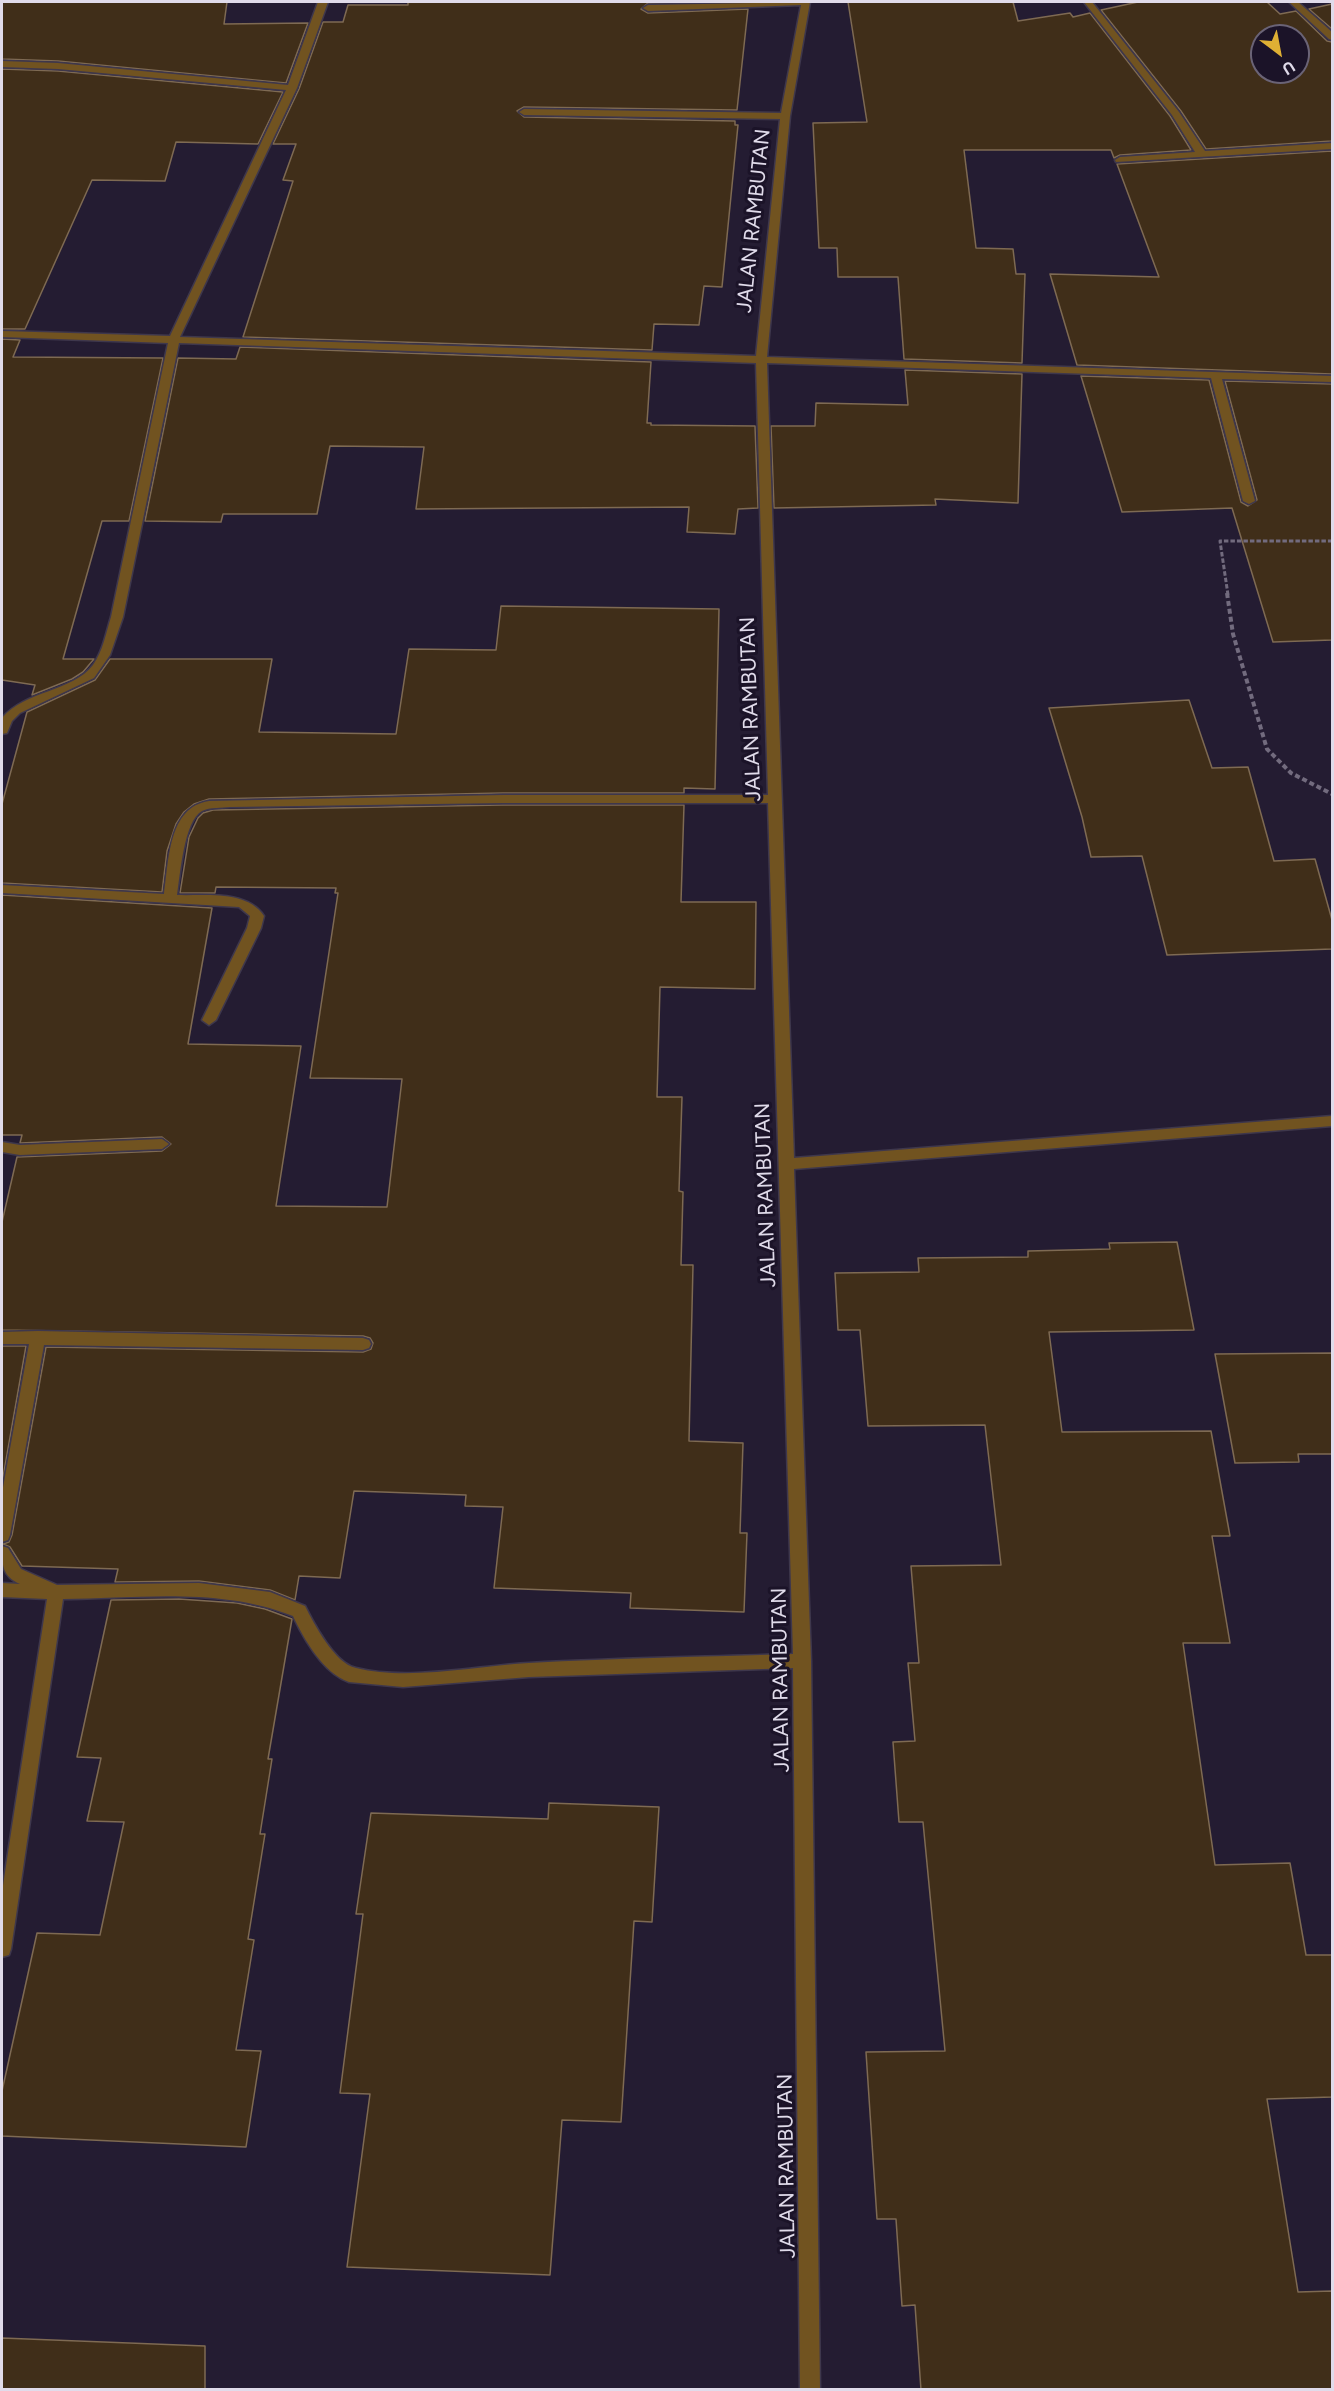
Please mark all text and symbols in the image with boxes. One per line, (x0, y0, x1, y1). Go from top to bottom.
north arrow (1250, 24, 1310, 84)
text: U (1279, 57, 1299, 79)
street label: JALAN RAMBUTAN (732, 128, 776, 314)
street label: JALAN RAMBUTAN (735, 616, 767, 802)
street label: JALAN RAMBUTAN (750, 1102, 782, 1288)
street label: JALAN RAMBUTAN (767, 1587, 795, 1773)
street label: JALAN RAMBUTAN (773, 2073, 801, 2259)

